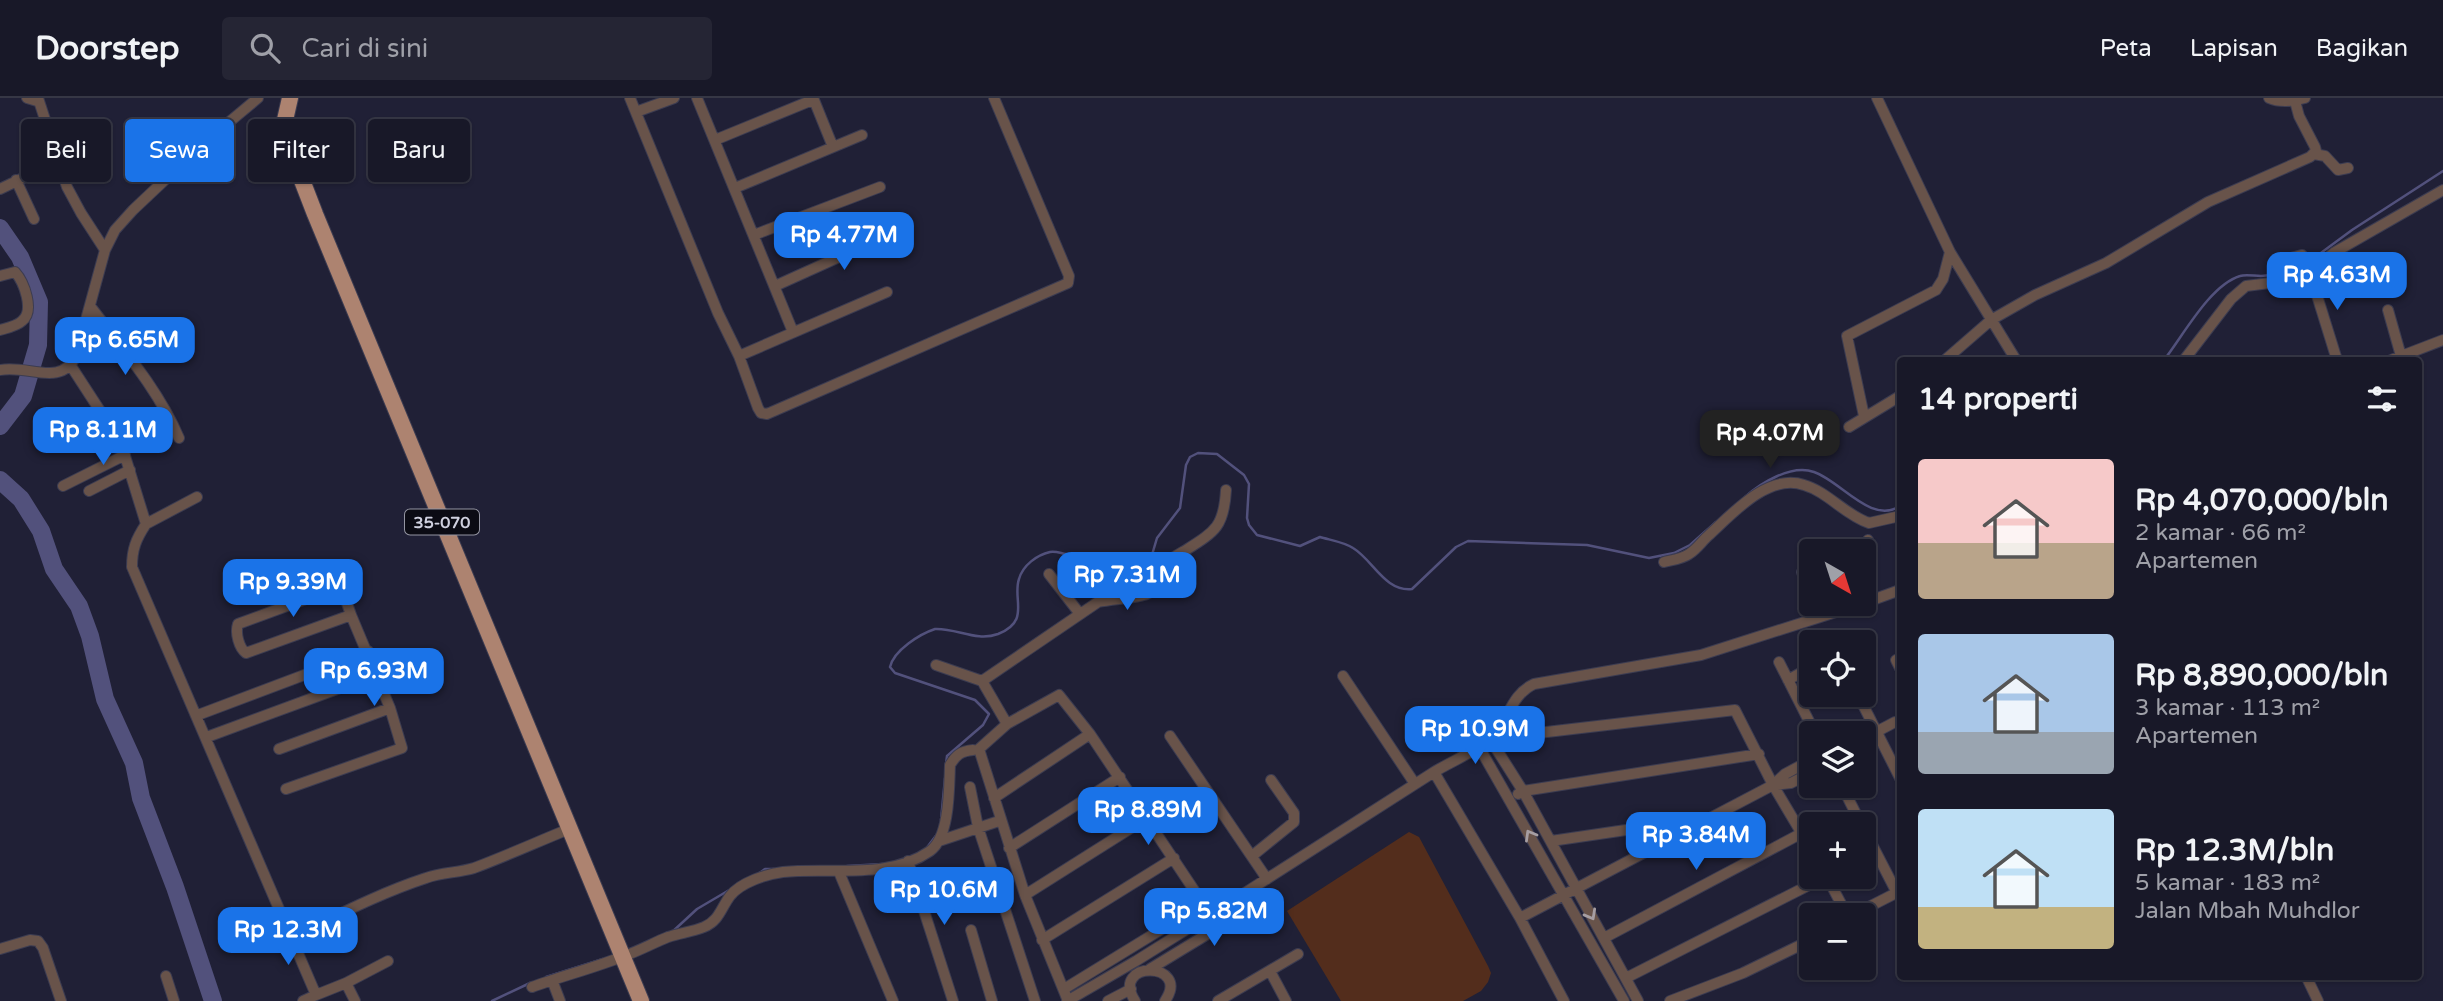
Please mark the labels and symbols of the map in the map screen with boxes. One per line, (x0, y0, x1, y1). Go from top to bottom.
pin: Rp 4.77M (772, 212, 916, 272)
pin: Rp 4.63M (2265, 252, 2409, 312)
pin: Rp 6.65M (53, 317, 197, 377)
pin: Rp 8.11M (31, 408, 175, 467)
pin: Rp 4.07M (1698, 410, 1842, 470)
road number: 35-070 (405, 510, 479, 534)
north arrow (1799, 539, 1876, 616)
pin: Rp 7.31M (1055, 552, 1199, 612)
pin: Rp 9.39M (221, 560, 365, 619)
pin: Rp 6.93M (302, 648, 446, 708)
pin: Rp 10.9M (1403, 706, 1547, 766)
pin: Rp 8.89M (1076, 788, 1220, 847)
pin: Rp 3.84M (1624, 812, 1768, 872)
one-way arrow (1525, 830, 1538, 842)
pin: Rp 10.6M (872, 868, 1016, 927)
pin: Rp 5.82M (1142, 888, 1286, 948)
one-way arrow (1583, 907, 1596, 920)
pin: Rp 12.3M (216, 908, 360, 967)

